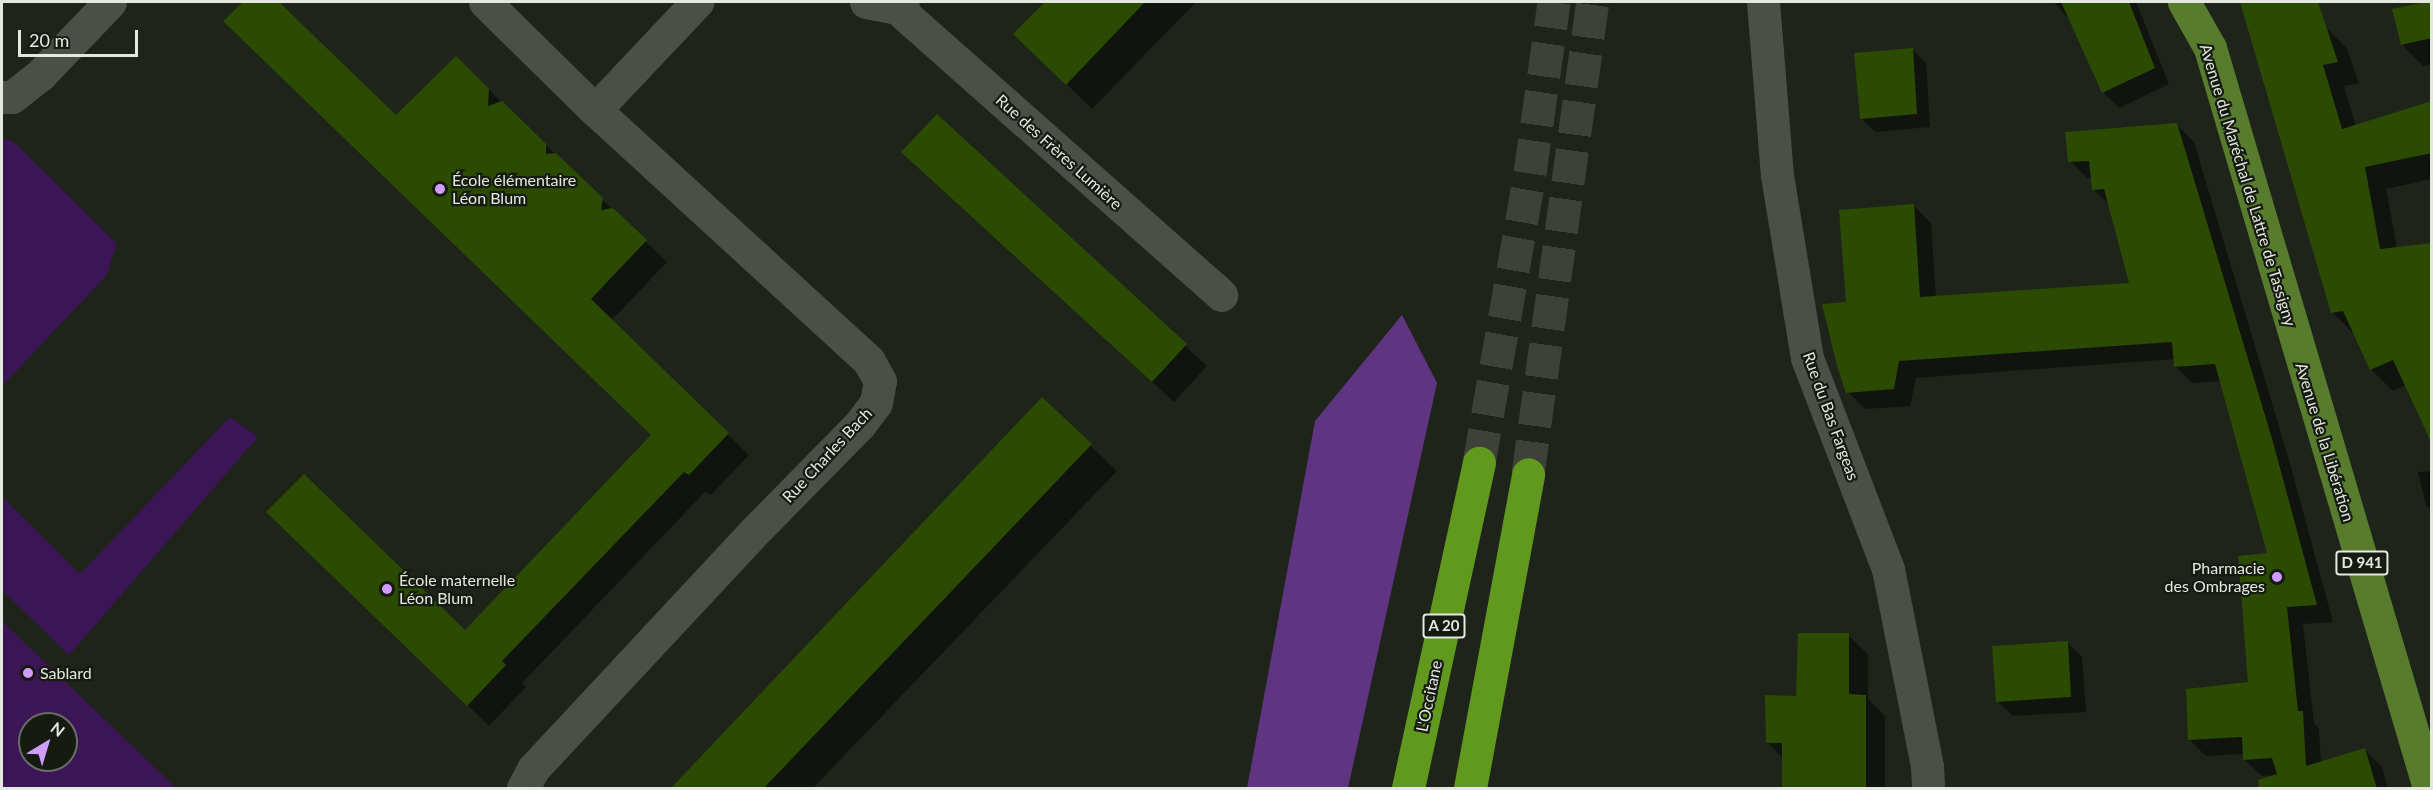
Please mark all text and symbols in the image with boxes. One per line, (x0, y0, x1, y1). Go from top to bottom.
scale bar (21, 18, 141, 56)
text: 20 m (29, 29, 69, 51)
street label: Avenue du Maréchal de Lattre de Tassigny (2196, 41, 2300, 329)
street label: Rue des Frères Lumière (992, 90, 1126, 214)
place label: École élémentaire Léon Blum (452, 170, 576, 208)
marker: École élémentaire Léon Blum (433, 182, 447, 196)
street label: Rue du Bas Fargeas (1799, 349, 1863, 483)
street label: Avenue de la Libération (2292, 360, 2358, 524)
street label: Rue Charles Bach (778, 404, 876, 506)
road number: D 941 (2335, 551, 2389, 575)
place label: Pharmacie des Ombrages (2165, 558, 2265, 596)
place label: École maternelle Léon Blum (399, 570, 515, 608)
marker: Pharmacie des Ombrages (2270, 570, 2284, 584)
marker: École maternelle Léon Blum (380, 582, 394, 596)
road number: A 20 (1422, 614, 1466, 638)
street label: L'Occitane (1412, 658, 1446, 734)
place label: Sablard (40, 663, 92, 683)
marker: Sablard (21, 666, 35, 680)
north arrow (18, 712, 78, 772)
text: N (47, 718, 69, 740)

